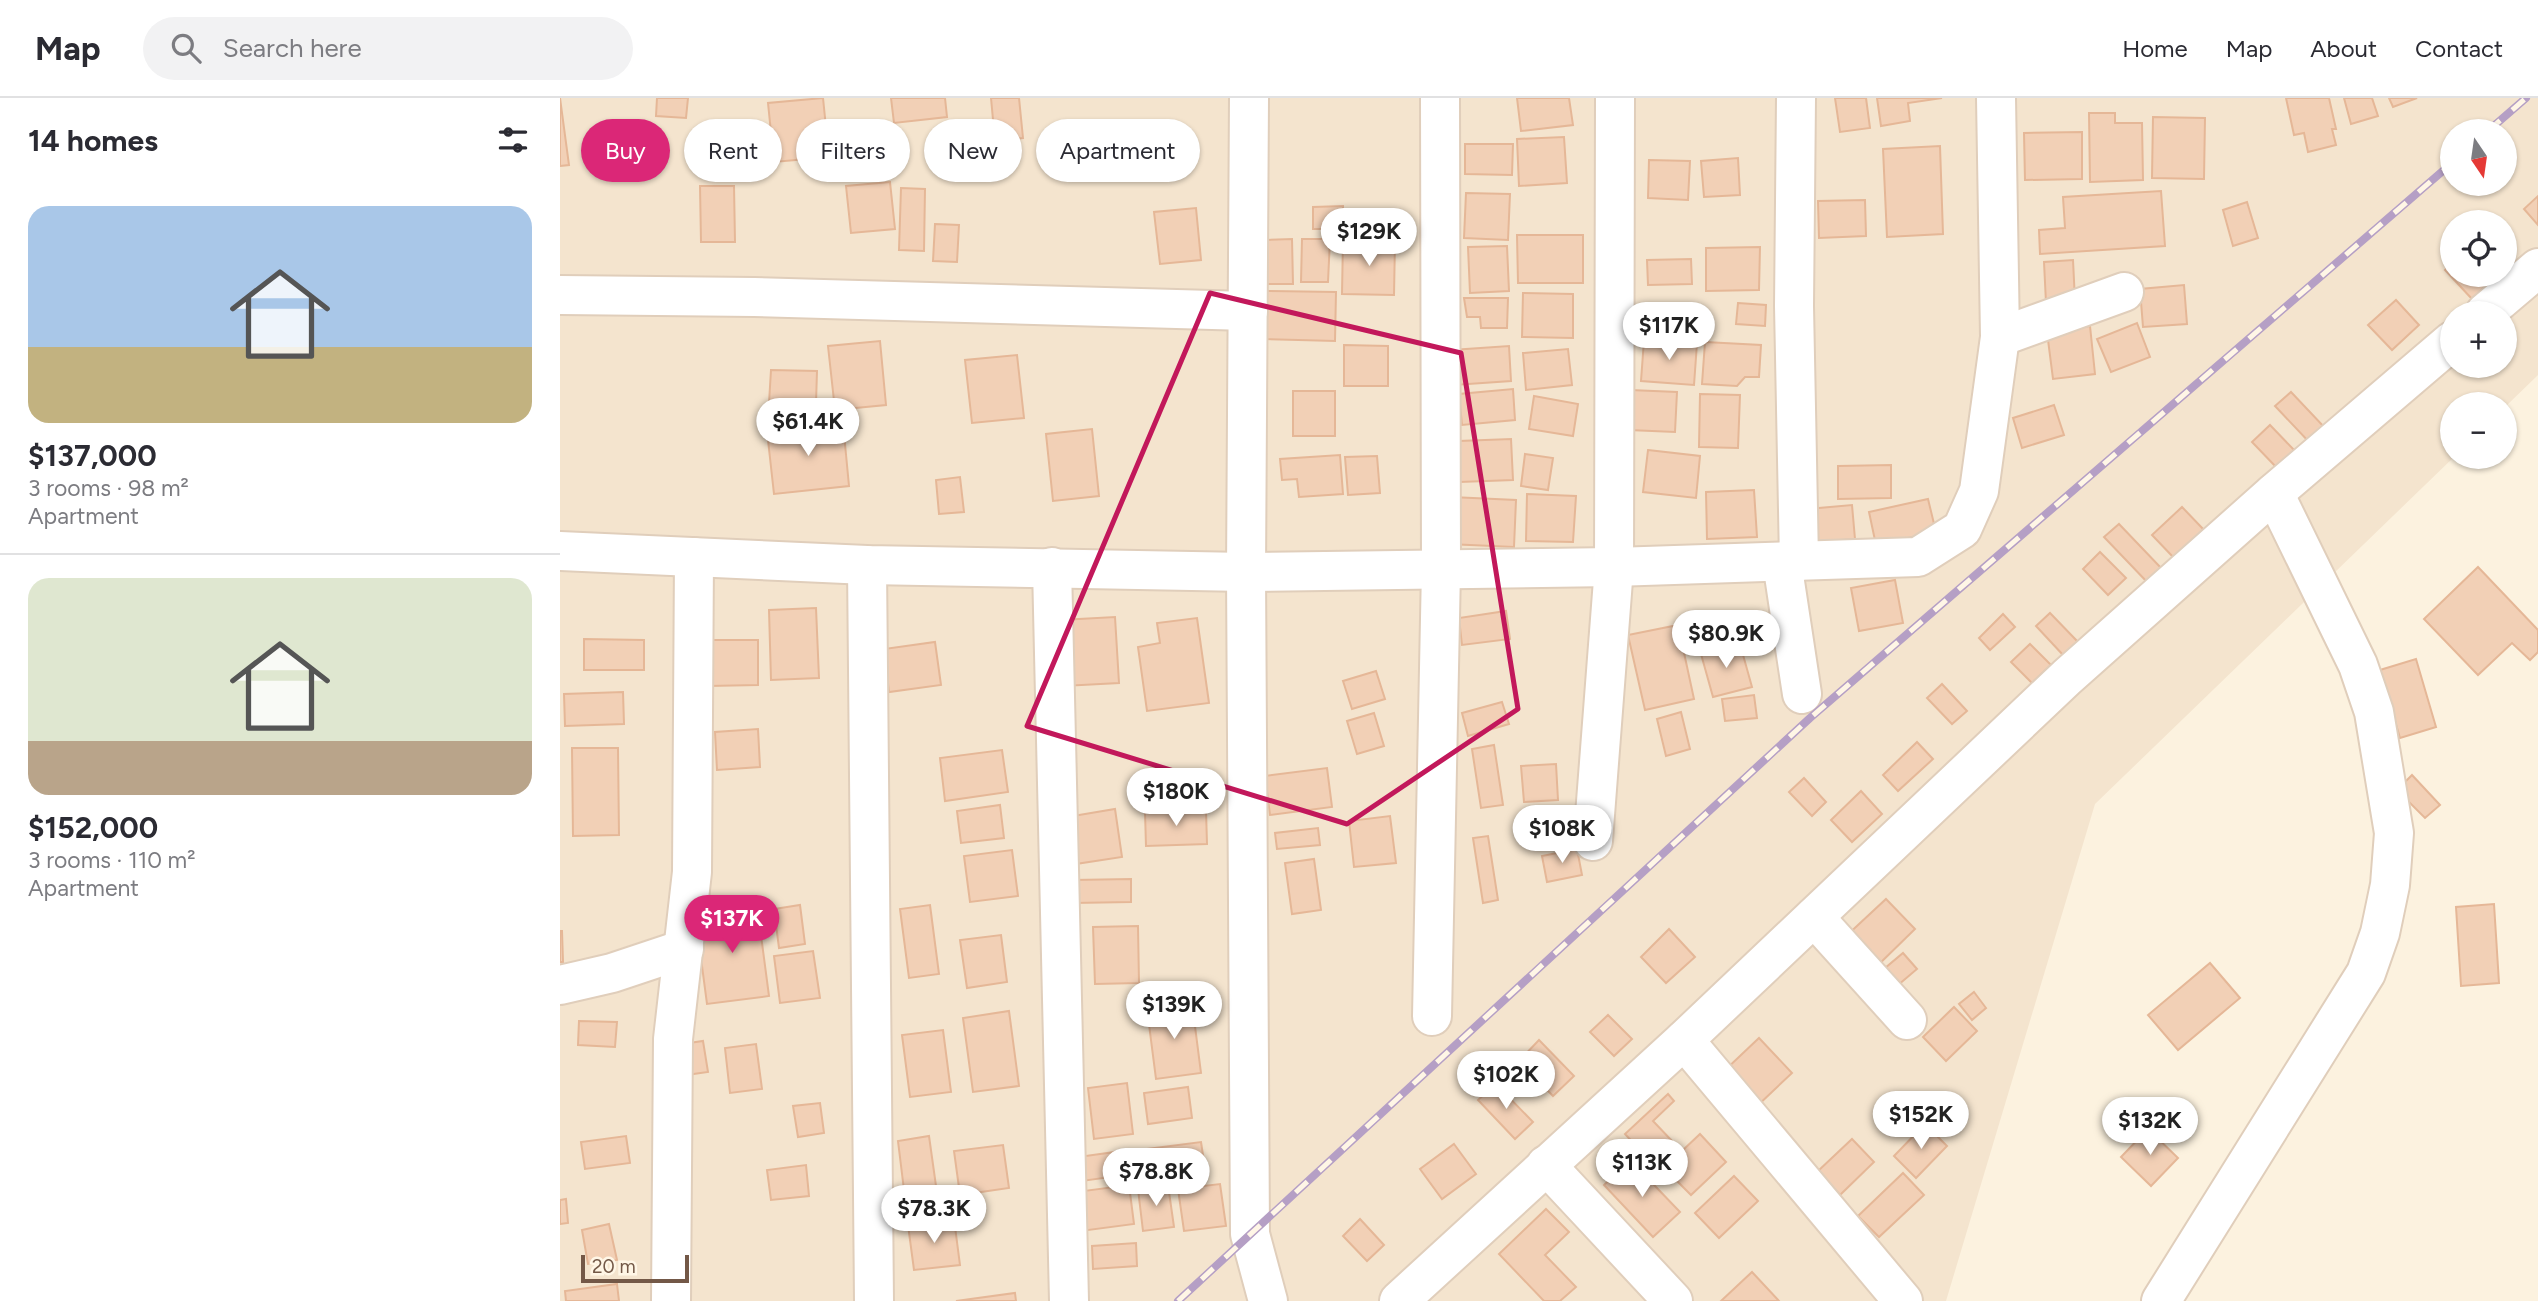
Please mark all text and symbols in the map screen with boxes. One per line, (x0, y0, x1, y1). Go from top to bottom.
search box (143, 17, 633, 80)
text: Map (35, 29, 101, 68)
icon: search (167, 29, 205, 67)
text: Search here (223, 32, 362, 64)
text: Home (2122, 34, 2188, 63)
text: Map (2226, 34, 2272, 63)
text: About (2310, 34, 2377, 63)
text: Contact (2415, 34, 2503, 63)
chip: Buy (581, 119, 670, 182)
chip: Rent (684, 119, 782, 182)
chip: Filters (796, 119, 910, 182)
chip: New (924, 119, 1022, 182)
chip: Apartment (1036, 119, 1200, 182)
north arrow (2440, 119, 2516, 196)
map controls (2440, 119, 2517, 469)
icon: filters (494, 121, 532, 159)
text: 14 homes (28, 122, 158, 159)
pin: $129K (1320, 208, 1418, 268)
button: locate (2440, 210, 2517, 287)
text: $129K (1337, 217, 1401, 245)
icon: home (217, 251, 343, 377)
button: + (2440, 301, 2517, 378)
pin: $117K (1620, 302, 1718, 362)
text: $117K (1639, 311, 1699, 339)
button: − (2440, 392, 2517, 469)
pin: $61.4K (751, 398, 865, 458)
text: $61.4K (772, 407, 844, 435)
text: $137,000 (28, 437, 157, 474)
text: 3 rooms · 98 m² (28, 474, 189, 502)
text: Apartment (28, 502, 139, 530)
pin: $80.9K (1669, 610, 1783, 670)
text: $80.9K (1688, 619, 1764, 647)
icon: home (217, 623, 343, 749)
pin: $180K (1127, 768, 1225, 828)
text: $180K (1143, 777, 1209, 805)
pin: $108K (1513, 806, 1611, 865)
text: $152,000 (28, 809, 158, 846)
text: $108K (1529, 814, 1595, 842)
text: 3 rooms · 110 m² (28, 846, 195, 874)
text: Apartment (28, 874, 139, 902)
pin: $137K (683, 896, 781, 955)
text: $137K (700, 904, 764, 932)
pin: $139K (1125, 982, 1223, 1041)
text: $139K (1142, 990, 1206, 1018)
pin: $102K (1457, 1052, 1555, 1111)
text: $102K (1473, 1060, 1539, 1088)
pin: $152K (1872, 1091, 1970, 1151)
pin: $132K (2101, 1098, 2199, 1157)
text: $152K (1889, 1100, 1953, 1128)
text: $132K (2118, 1106, 2182, 1134)
pin: $113K (1593, 1140, 1691, 1199)
pin: $78.8K (1099, 1148, 1213, 1208)
text: $113K (1612, 1148, 1672, 1176)
text: $78.8K (1119, 1157, 1193, 1185)
pin: $78.3K (877, 1186, 991, 1245)
text: $78.3K (897, 1194, 971, 1222)
scale bar (581, 1252, 690, 1284)
text: 20 m (592, 1255, 636, 1278)

